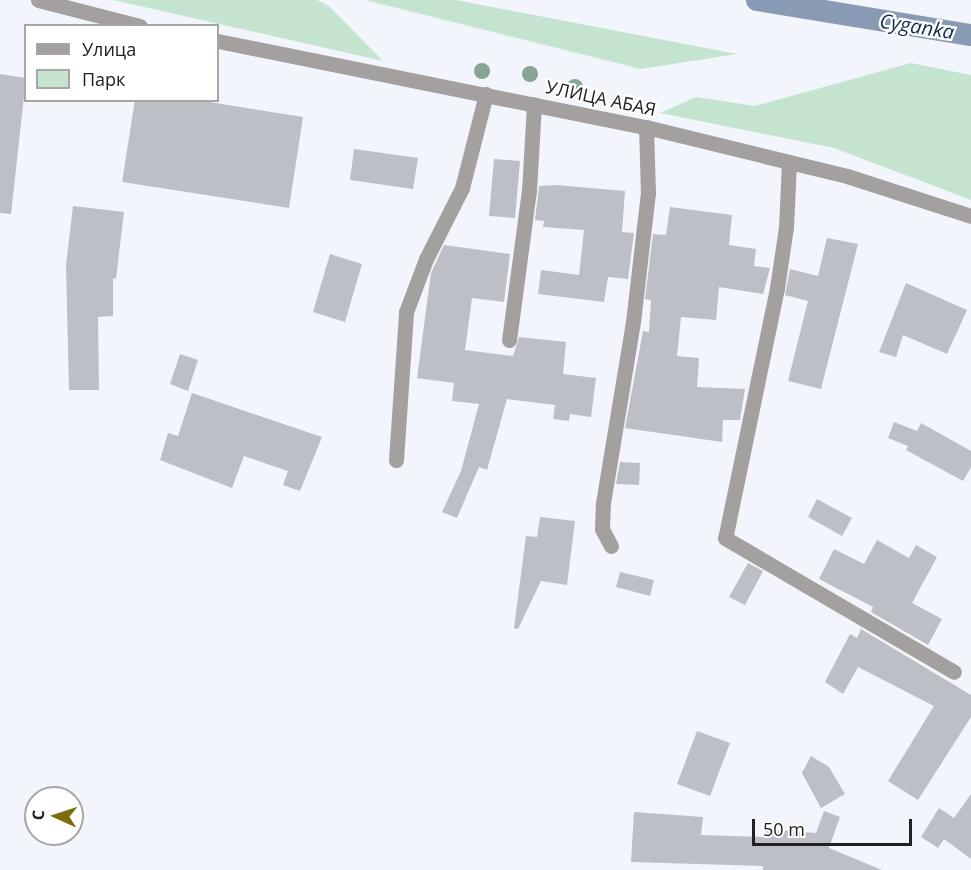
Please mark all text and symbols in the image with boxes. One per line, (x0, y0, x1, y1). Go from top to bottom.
water label: Cyganka (878, 8, 956, 44)
legend (24, 24, 219, 102)
text: Улица (82, 37, 136, 61)
text: Парк (82, 67, 125, 91)
street label: УЛИЦА АБАЯ (544, 76, 658, 120)
north arrow (24, 786, 84, 846)
scale bar (755, 807, 916, 845)
text: С (27, 810, 49, 821)
text: 50 m (763, 817, 805, 841)

